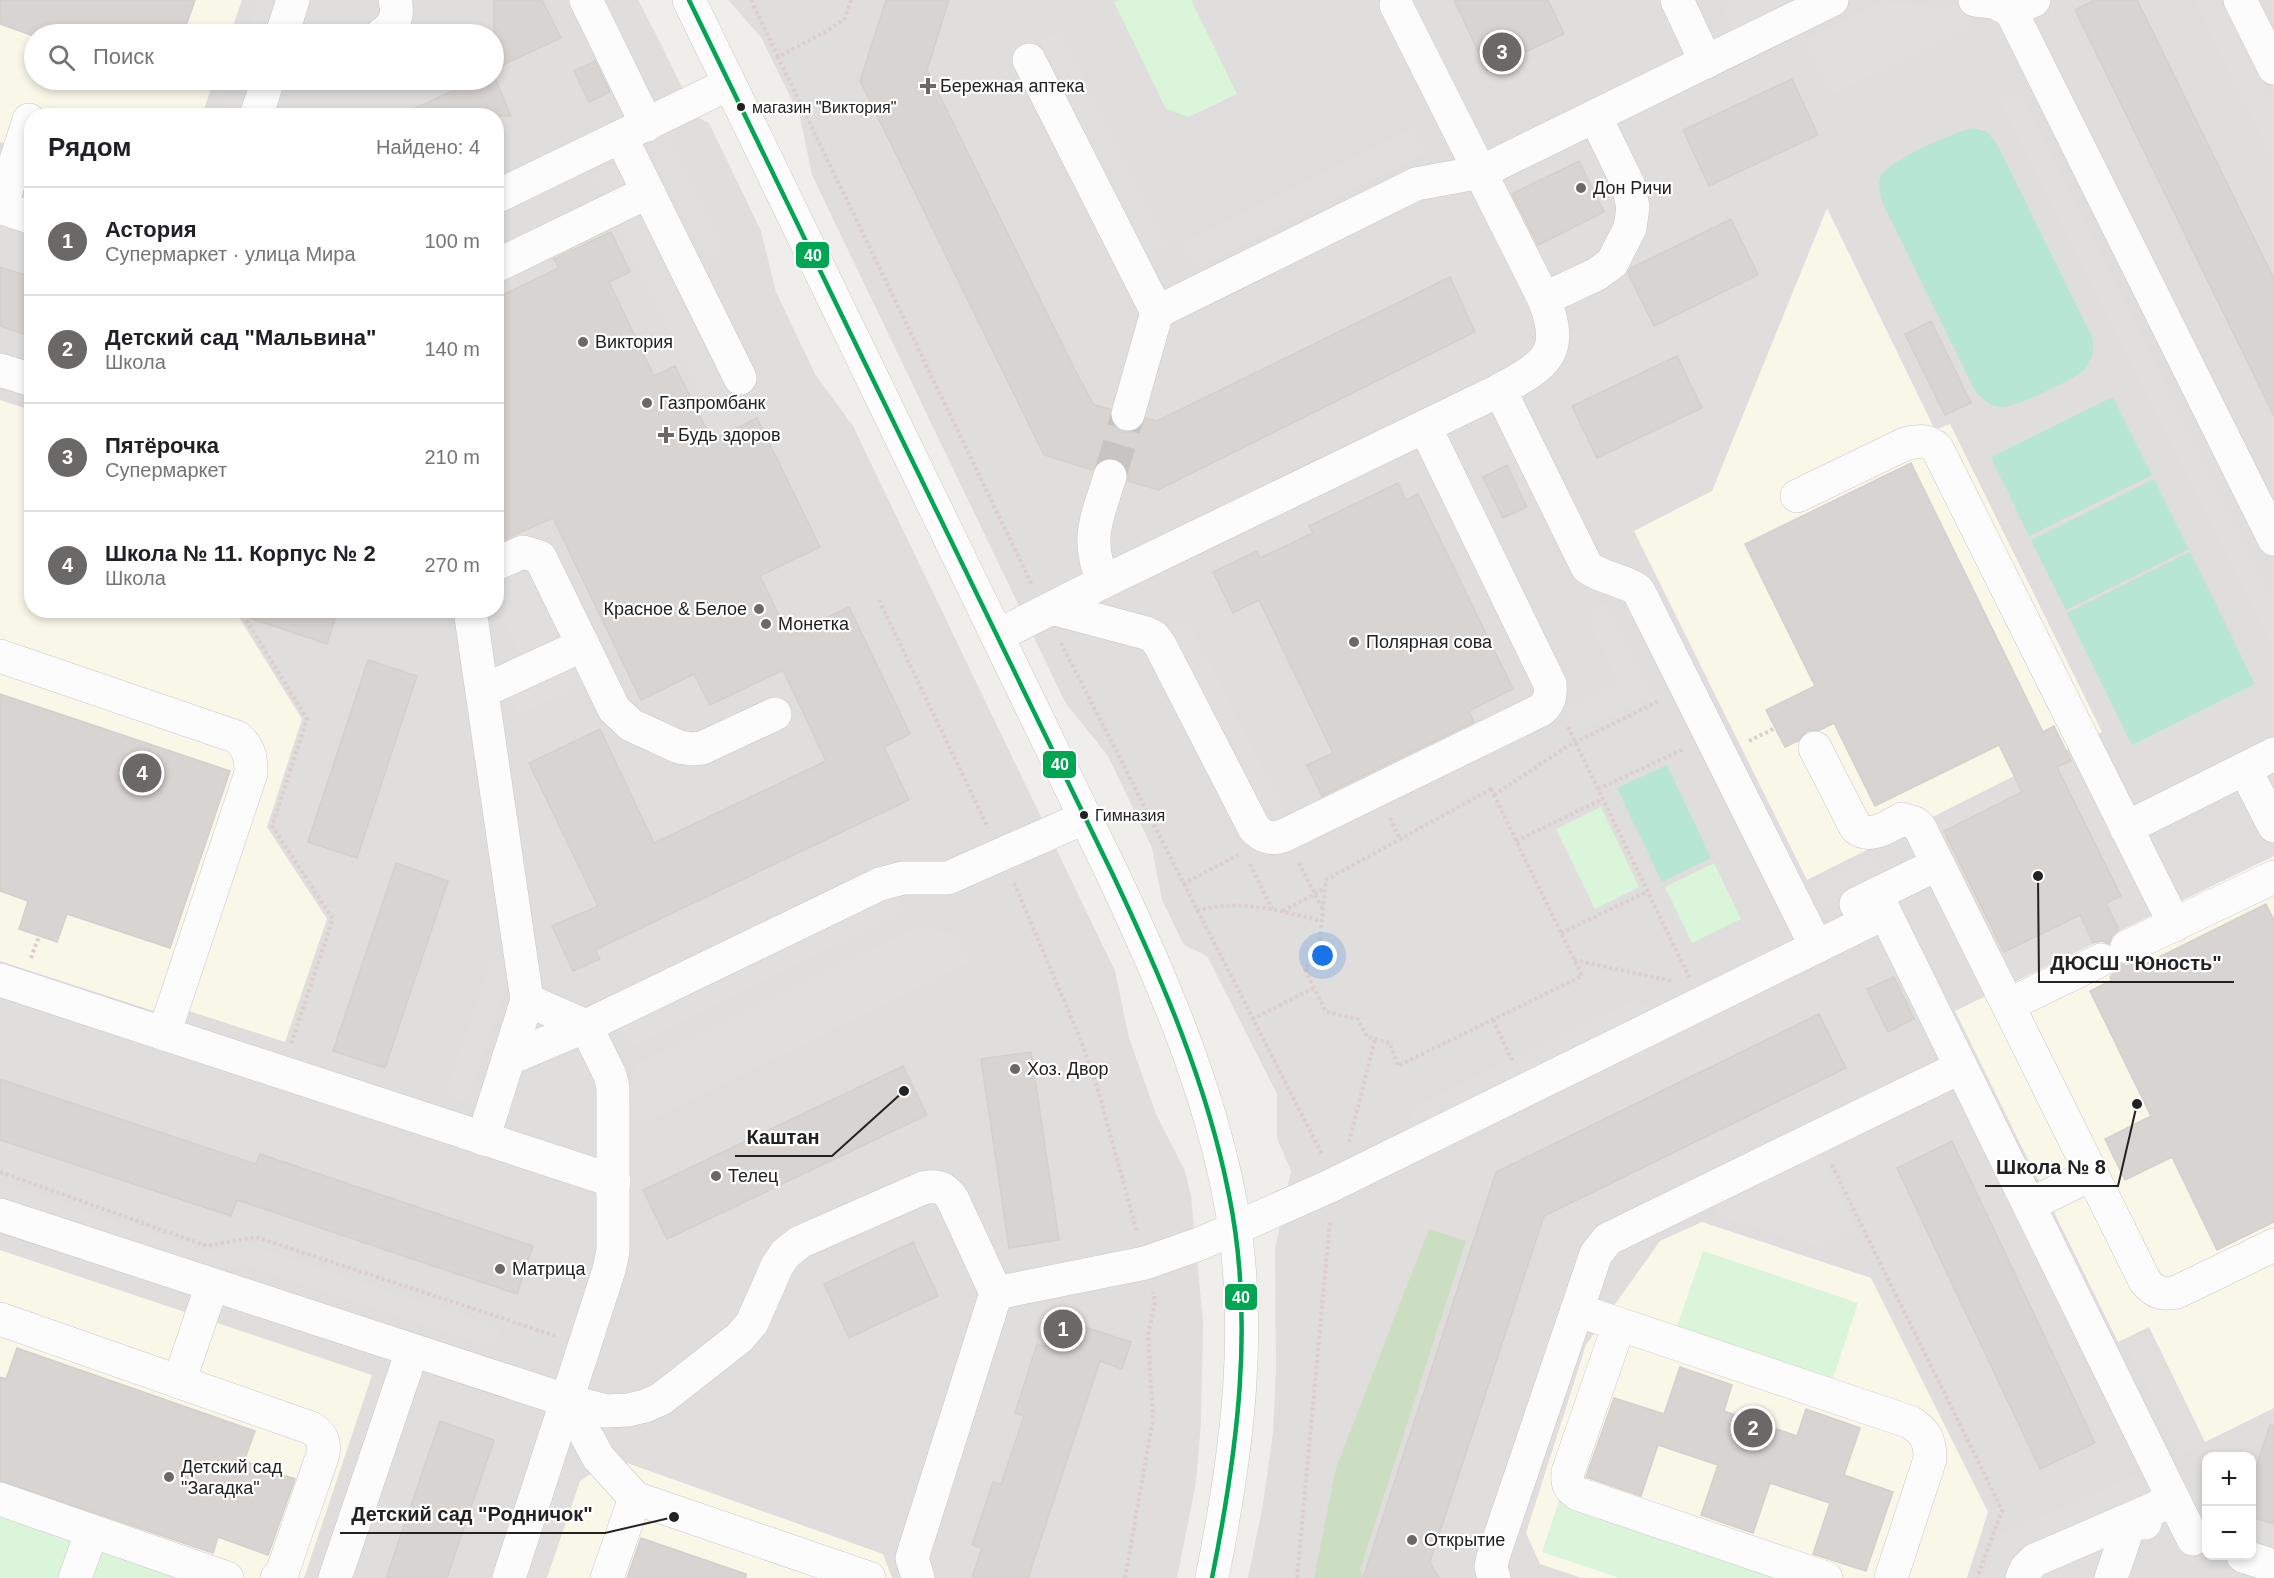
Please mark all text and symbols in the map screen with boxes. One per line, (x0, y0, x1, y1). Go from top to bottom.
search box (24, 24, 504, 90)
pin: 3 (1482, 29, 1522, 74)
icon: search (45, 41, 78, 74)
text: Поиск (93, 44, 154, 69)
place label: Бережная аптека (940, 76, 1085, 96)
marker: Бережная аптека (921, 79, 935, 93)
place label: магазин "Виктория" (752, 99, 896, 116)
marker: магазин "Виктория" (735, 101, 747, 113)
text: Рядом (48, 132, 131, 162)
text: Найдено: 4 (376, 136, 480, 158)
place label: Дон Ричи (1593, 178, 1672, 198)
marker: Дон Ричи (1574, 181, 1588, 195)
text: Астория (105, 217, 197, 242)
text: 1 (62, 230, 73, 252)
text: 100 m (424, 230, 480, 252)
line badge: 40 (795, 241, 830, 269)
text: Супермаркет · улица Мира (105, 243, 356, 265)
text: 40 (804, 247, 822, 264)
text: Детский сад "Мальвина" (105, 325, 376, 350)
place label: Виктория (595, 332, 673, 352)
marker: Виктория (576, 335, 590, 349)
text: 2 (62, 338, 73, 360)
text: 140 m (424, 338, 480, 360)
text: Школа (105, 351, 166, 373)
place label: Газпромбанк (659, 393, 766, 413)
marker: Газпромбанк (640, 396, 654, 410)
place label: Будь здоров (678, 425, 781, 445)
marker: Будь здоров (659, 428, 673, 442)
text: Пятёрочка (105, 433, 219, 458)
text: 3 (62, 446, 73, 468)
text: 210 m (424, 446, 480, 468)
text: Супермаркет (105, 459, 227, 481)
text: Школа № 11. Корпус № 2 (105, 541, 376, 566)
text: 4 (62, 554, 73, 576)
text: 270 m (424, 554, 480, 576)
text: Школа (105, 567, 166, 589)
place label: Красное & Белое (604, 599, 747, 619)
marker: Красное & Белое (752, 602, 766, 616)
place label: Монетка (778, 614, 850, 634)
marker: Монетка (759, 617, 773, 631)
place label: Полярная сова (1366, 632, 1493, 652)
marker: Полярная сова (1347, 635, 1361, 649)
pin: 4 (122, 750, 162, 796)
line badge: 40 (1042, 750, 1077, 779)
text: 40 (1051, 756, 1069, 773)
place label: Гимназия (1095, 807, 1165, 824)
marker: Гимназия (1078, 809, 1090, 821)
your location (1308, 941, 1337, 970)
callout: ДЮСШ "Юность" (2039, 944, 2234, 982)
text: ДЮСШ "Юность" (2050, 952, 2222, 974)
place label: Хоз. Двор (1027, 1059, 1108, 1079)
marker: Хоз. Двор (1008, 1062, 1022, 1076)
callout: Каштан (735, 1118, 832, 1156)
text: Каштан (746, 1126, 820, 1148)
callout: Школа № 8 (1985, 1148, 2118, 1186)
text: Школа № 8 (1996, 1156, 2106, 1178)
place label: Телец (728, 1166, 778, 1186)
marker: Телец (709, 1169, 723, 1183)
place label: Матрица (512, 1259, 586, 1279)
marker: Матрица (493, 1262, 507, 1276)
line badge: 40 (1224, 1283, 1258, 1311)
text: 40 (1232, 1289, 1250, 1306)
pin: 1 (1044, 1306, 1082, 1352)
pin: 2 (1734, 1406, 1772, 1450)
map controls (2202, 1452, 2256, 1560)
button: + (2202, 1452, 2256, 1506)
place label: Детский сад "Загадка" (181, 1457, 283, 1498)
marker: Детский сад "Загадка" (162, 1470, 176, 1484)
callout: Детский сад "Родничок" (340, 1495, 605, 1533)
text: Детский сад "Родничок" (351, 1503, 593, 1525)
button: − (2202, 1506, 2256, 1560)
place label: Открытие (1424, 1530, 1505, 1550)
marker: Открытие (1405, 1533, 1419, 1547)

